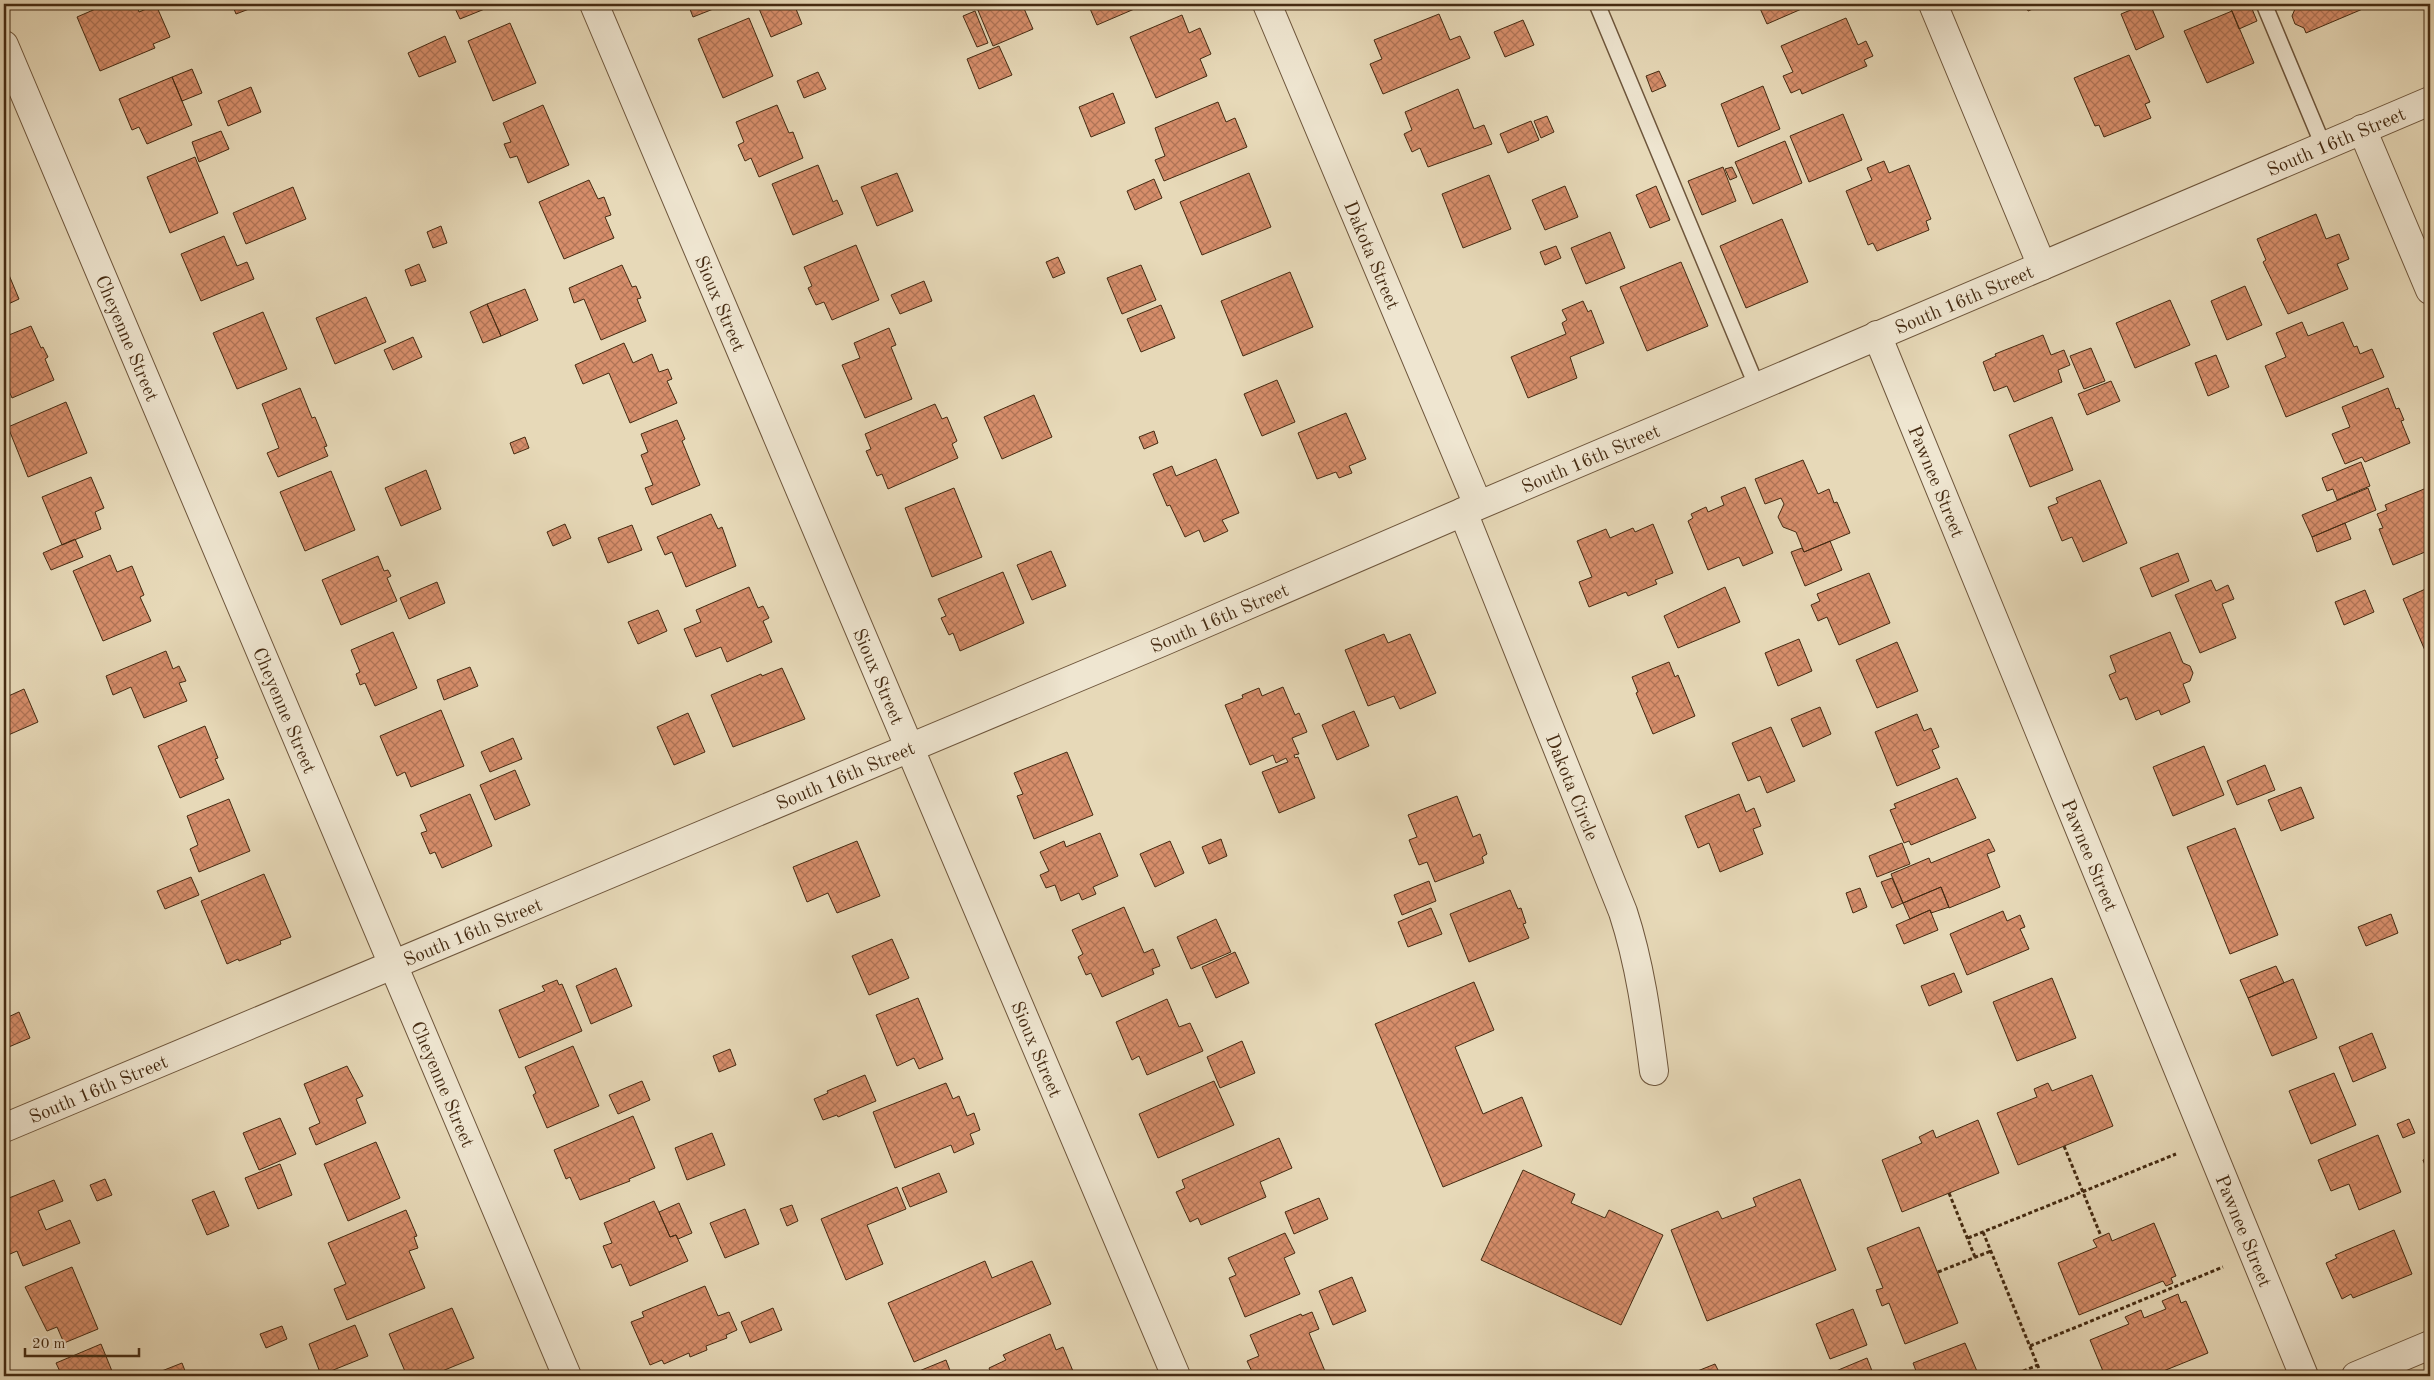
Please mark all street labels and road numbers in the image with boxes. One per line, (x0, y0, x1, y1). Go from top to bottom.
street label: South 16th Street (2265, 106, 2409, 181)
street label: Dakota Street (1339, 199, 1401, 312)
street label: Sioux Street (690, 253, 747, 355)
street label: South 16th Street (1893, 264, 2037, 339)
street label: Cheyenne Street (91, 273, 161, 405)
street label: South 16th Street (1519, 422, 1663, 498)
street label: Pawnee Street (1903, 423, 1966, 541)
street label: South 16th Street (1148, 581, 1292, 658)
street label: Sioux Street (848, 626, 905, 728)
street label: Cheyenne Street (248, 645, 318, 777)
street label: Dakota Circle (1541, 732, 1600, 844)
street label: South 16th Street (774, 740, 918, 815)
street label: Pawnee Street (2057, 797, 2119, 915)
street label: South 16th Street (401, 896, 546, 971)
street label: Sioux Street (1006, 999, 1064, 1101)
street label: Cheyenne Street (406, 1019, 476, 1151)
street label: South 16th Street (27, 1053, 171, 1128)
street label: Pawnee Street (2211, 1173, 2273, 1290)

